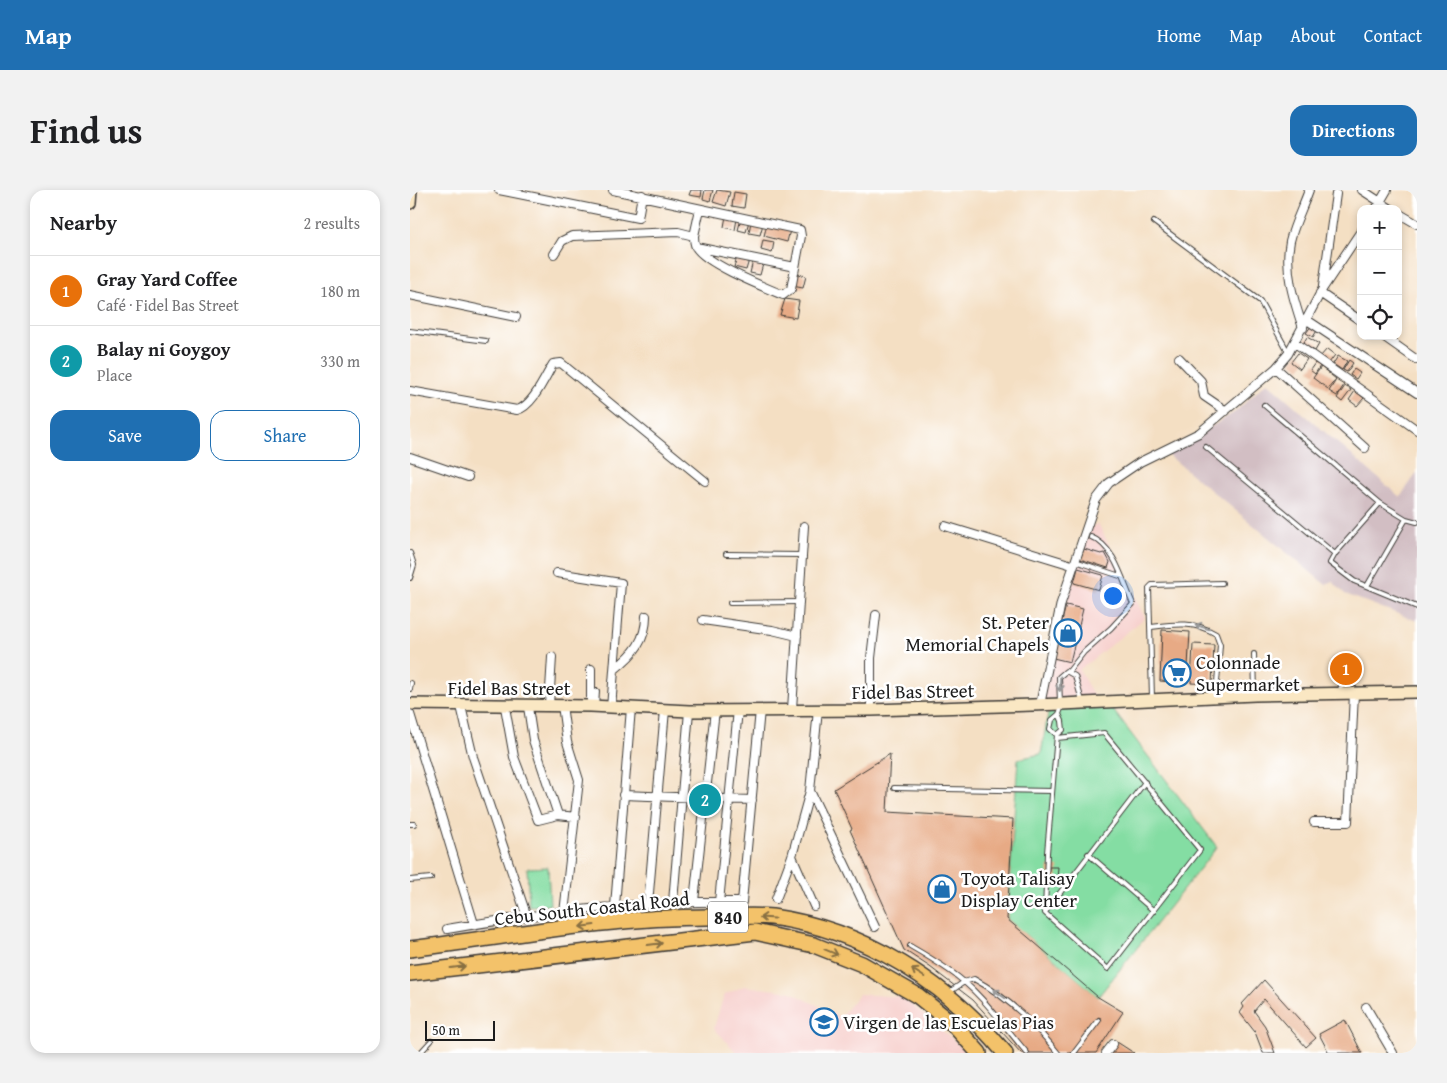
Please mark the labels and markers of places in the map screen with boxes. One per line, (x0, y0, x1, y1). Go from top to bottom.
place label: St. Peter Memorial Chapels (906, 608, 1049, 658)
shop icon: St. Peter Memorial Chapels (1053, 618, 1083, 648)
place label: Colonnade Supermarket (1196, 648, 1300, 698)
pin: 1 (1330, 650, 1362, 688)
supermarket icon: Colonnade Supermarket (1162, 658, 1192, 688)
pin: 2 (689, 781, 721, 819)
place label: Toyota Talisay Display Center (961, 864, 1077, 914)
shop icon: Toyota Talisay Display Center (927, 874, 957, 904)
school or university icon: Virgen de las Escuelas Pias (809, 1007, 839, 1037)
place label: Virgen de las Escuelas Pias (843, 1008, 1054, 1036)

